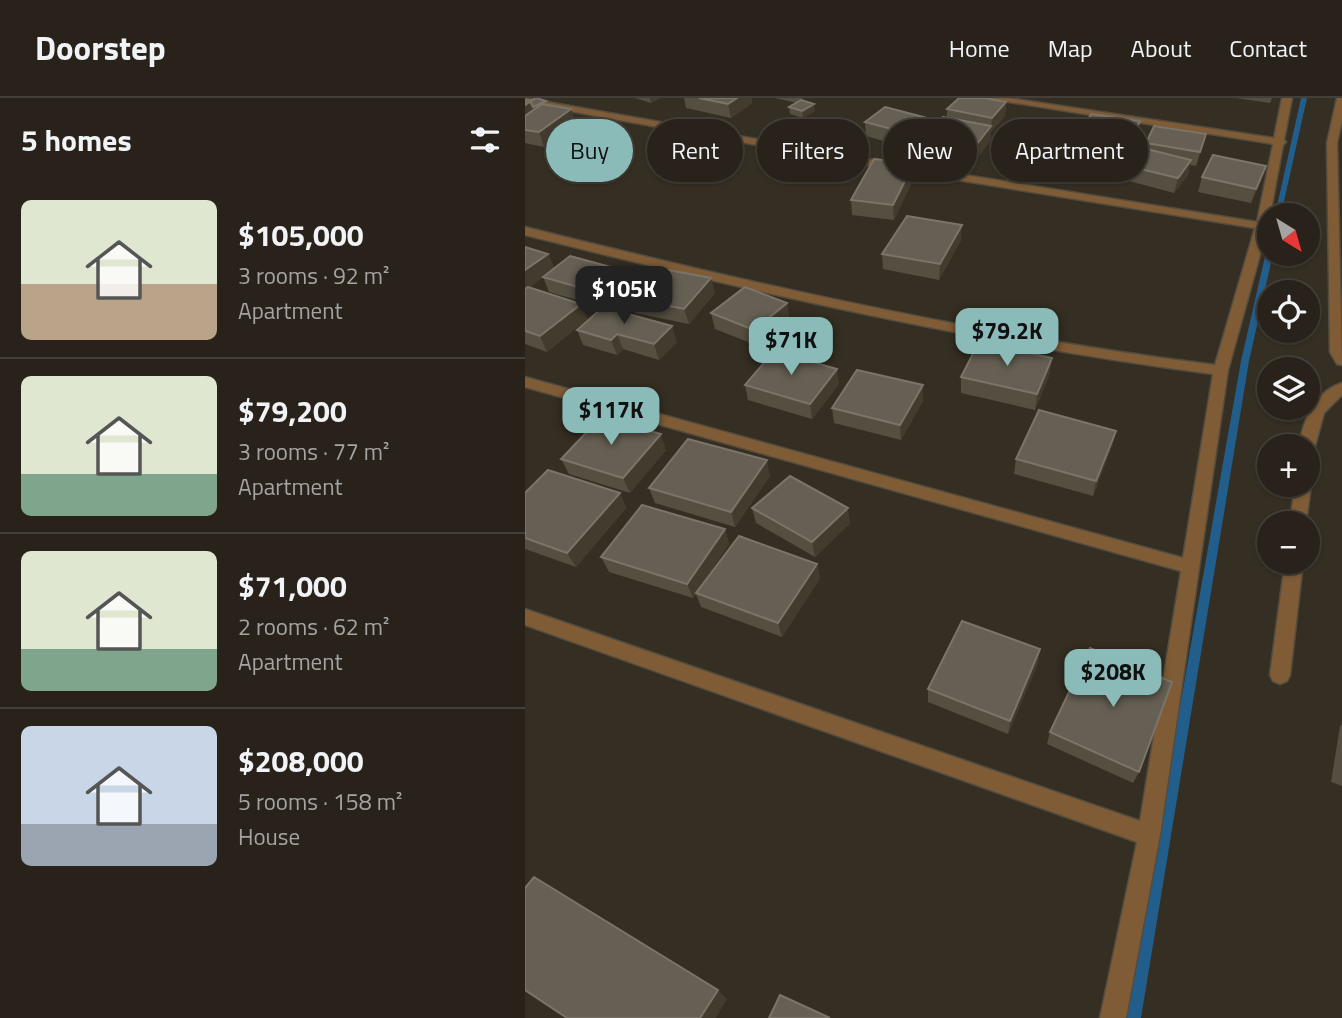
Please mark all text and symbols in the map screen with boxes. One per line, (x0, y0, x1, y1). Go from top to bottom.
text: Doorstep (35, 23, 166, 73)
text: Home (949, 30, 1010, 66)
text: Map (1048, 30, 1093, 66)
text: About (1131, 30, 1191, 66)
text: Contact (1229, 30, 1307, 66)
text: 5 homes (21, 117, 132, 163)
chip: Buy (546, 119, 633, 182)
chip: Rent (647, 119, 743, 182)
chip: Filters (757, 119, 869, 182)
chip: New (883, 119, 977, 182)
chip: Apartment (991, 119, 1148, 182)
icon: filters (466, 121, 504, 159)
north arrow (1257, 203, 1319, 266)
map controls (1257, 203, 1320, 574)
text: $105,000 (238, 212, 364, 258)
icon: home (77, 228, 161, 312)
text: 3 rooms · 92 m² (238, 258, 389, 293)
pin: $105K (575, 266, 673, 326)
text: $105K (591, 271, 657, 306)
button: locate (1257, 280, 1320, 343)
text: Apartment (238, 293, 343, 328)
pin: $79.2K (950, 308, 1064, 368)
text: $79.2K (971, 313, 1043, 348)
pin: $71K (750, 317, 832, 377)
text: $71K (765, 322, 817, 357)
button: layers (1257, 357, 1320, 420)
text: $79,200 (238, 388, 347, 434)
pin: $117K (562, 388, 660, 447)
text: $117K (578, 392, 644, 427)
icon: home (77, 404, 161, 488)
text: 3 rooms · 77 m² (238, 434, 389, 469)
button: + (1257, 434, 1320, 497)
text: Apartment (238, 469, 343, 504)
button: − (1257, 511, 1320, 574)
text: $71,000 (238, 563, 347, 609)
icon: home (77, 579, 161, 663)
text: 2 rooms · 62 m² (238, 609, 389, 644)
text: Apartment (238, 644, 343, 679)
pin: $208K (1064, 650, 1162, 709)
text: $208K (1080, 654, 1146, 689)
text: $208,000 (238, 738, 364, 784)
icon: home (77, 754, 161, 838)
text: 5 rooms · 158 m² (238, 784, 402, 819)
text: House (238, 819, 300, 854)

